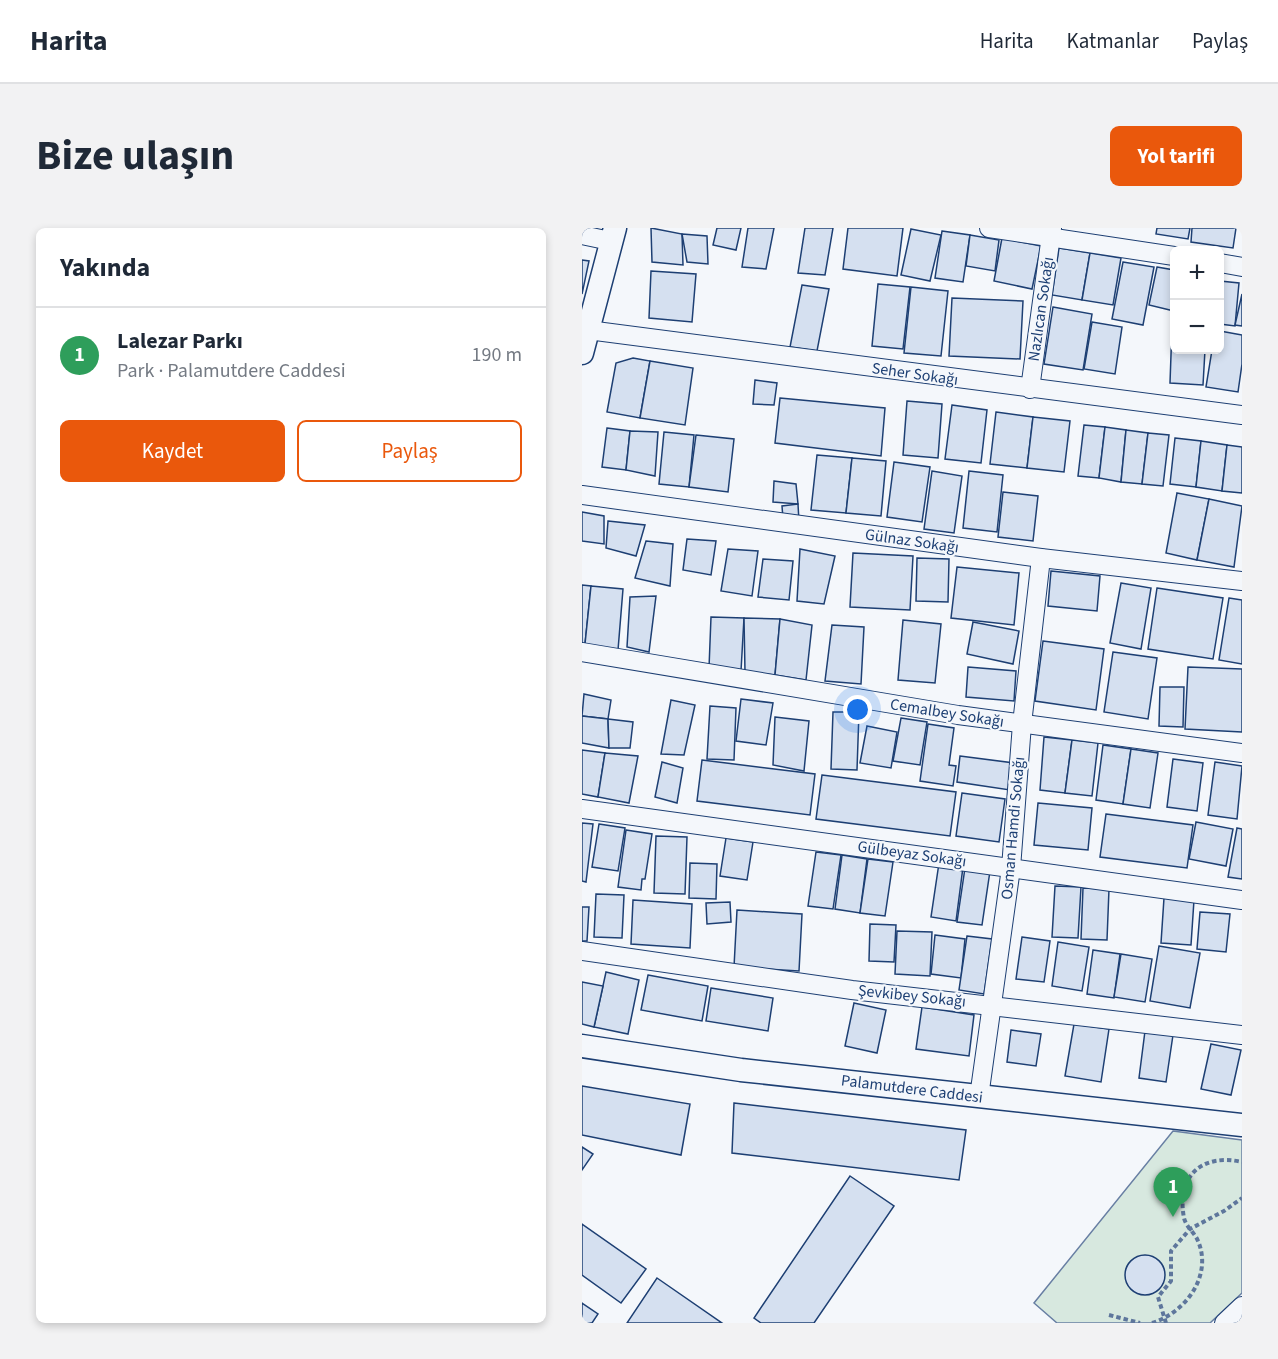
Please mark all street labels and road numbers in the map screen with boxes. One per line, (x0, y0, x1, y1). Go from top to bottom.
street label: Nazlıcan Sokağı (1023, 255, 1059, 363)
street label: Seher Sokağı (870, 357, 960, 391)
street label: Gülnaz Sokağı (864, 524, 960, 558)
street label: Cemalbey Sokağı (888, 693, 1006, 733)
street label: Osman Hamdi Sokağı (996, 756, 1030, 900)
street label: Gülbeyaz Sokağı (856, 835, 968, 873)
street label: Şevkibey Sokağı (857, 979, 967, 1013)
street label: Palamutdere Caddesi (840, 1069, 984, 1109)

